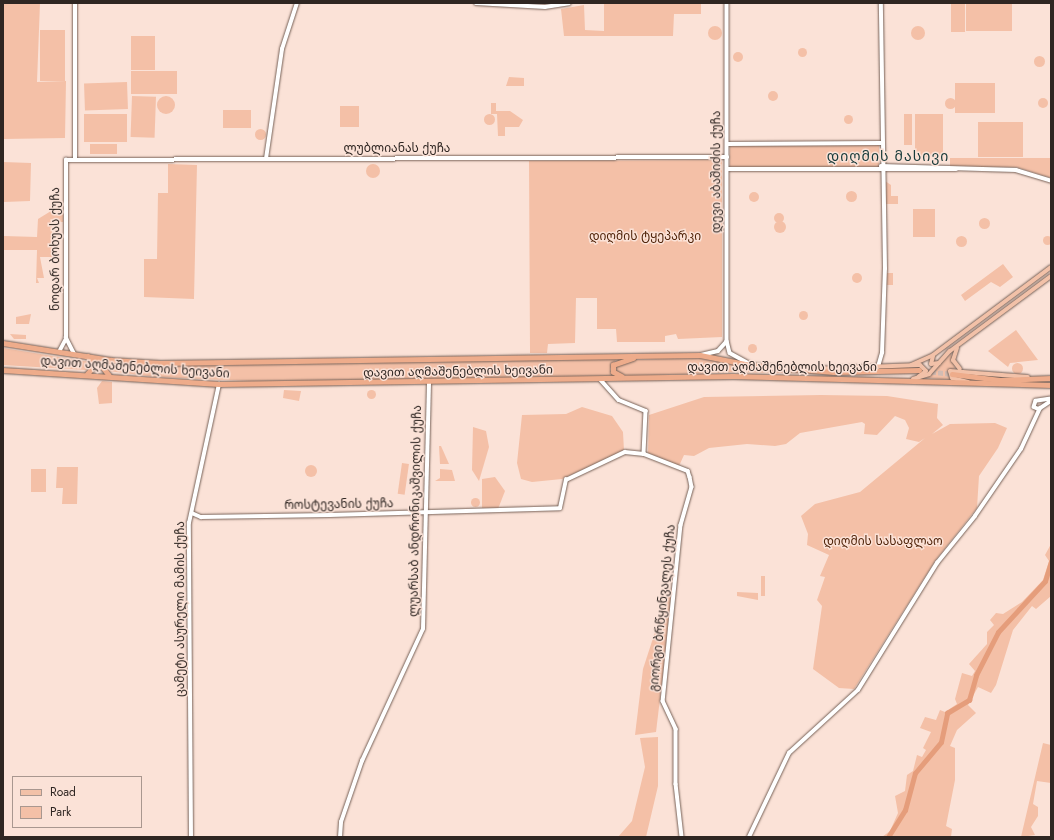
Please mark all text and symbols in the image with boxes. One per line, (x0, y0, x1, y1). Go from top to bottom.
street label: დევი აბაშიძის ქუჩა (710, 111, 724, 233)
street label: ლუბლიანას ქუჩა (344, 142, 450, 156)
district label: დიღმის მასივი (827, 148, 949, 164)
street label: ნოდარ ბოხუას ქუჩა (49, 187, 63, 311)
park label: დიღმის ტყეპარკი (589, 230, 701, 244)
street label: დავით აღმაშენებლის ხეივანი (40, 354, 230, 382)
street label: დავით აღმაშენებლის ხეივანი (687, 361, 877, 375)
street label: დავით აღმაშენებლის ხეივანი (363, 363, 553, 381)
street label: ლუარსაბ ანდრონიკაშვილის ქუჩა (407, 405, 425, 617)
street label: როსტევანის ქუჩა (284, 497, 394, 513)
street label: ცამეტი ასურელი მამის ქუჩა (174, 521, 188, 697)
street label: გიორგი ბრწყინვალეს ქუჩა (647, 524, 679, 692)
park label: დიღმის სასაფლაო (823, 535, 943, 549)
legend (12, 776, 142, 828)
text: Road (50, 783, 76, 801)
text: Park (50, 803, 71, 821)

